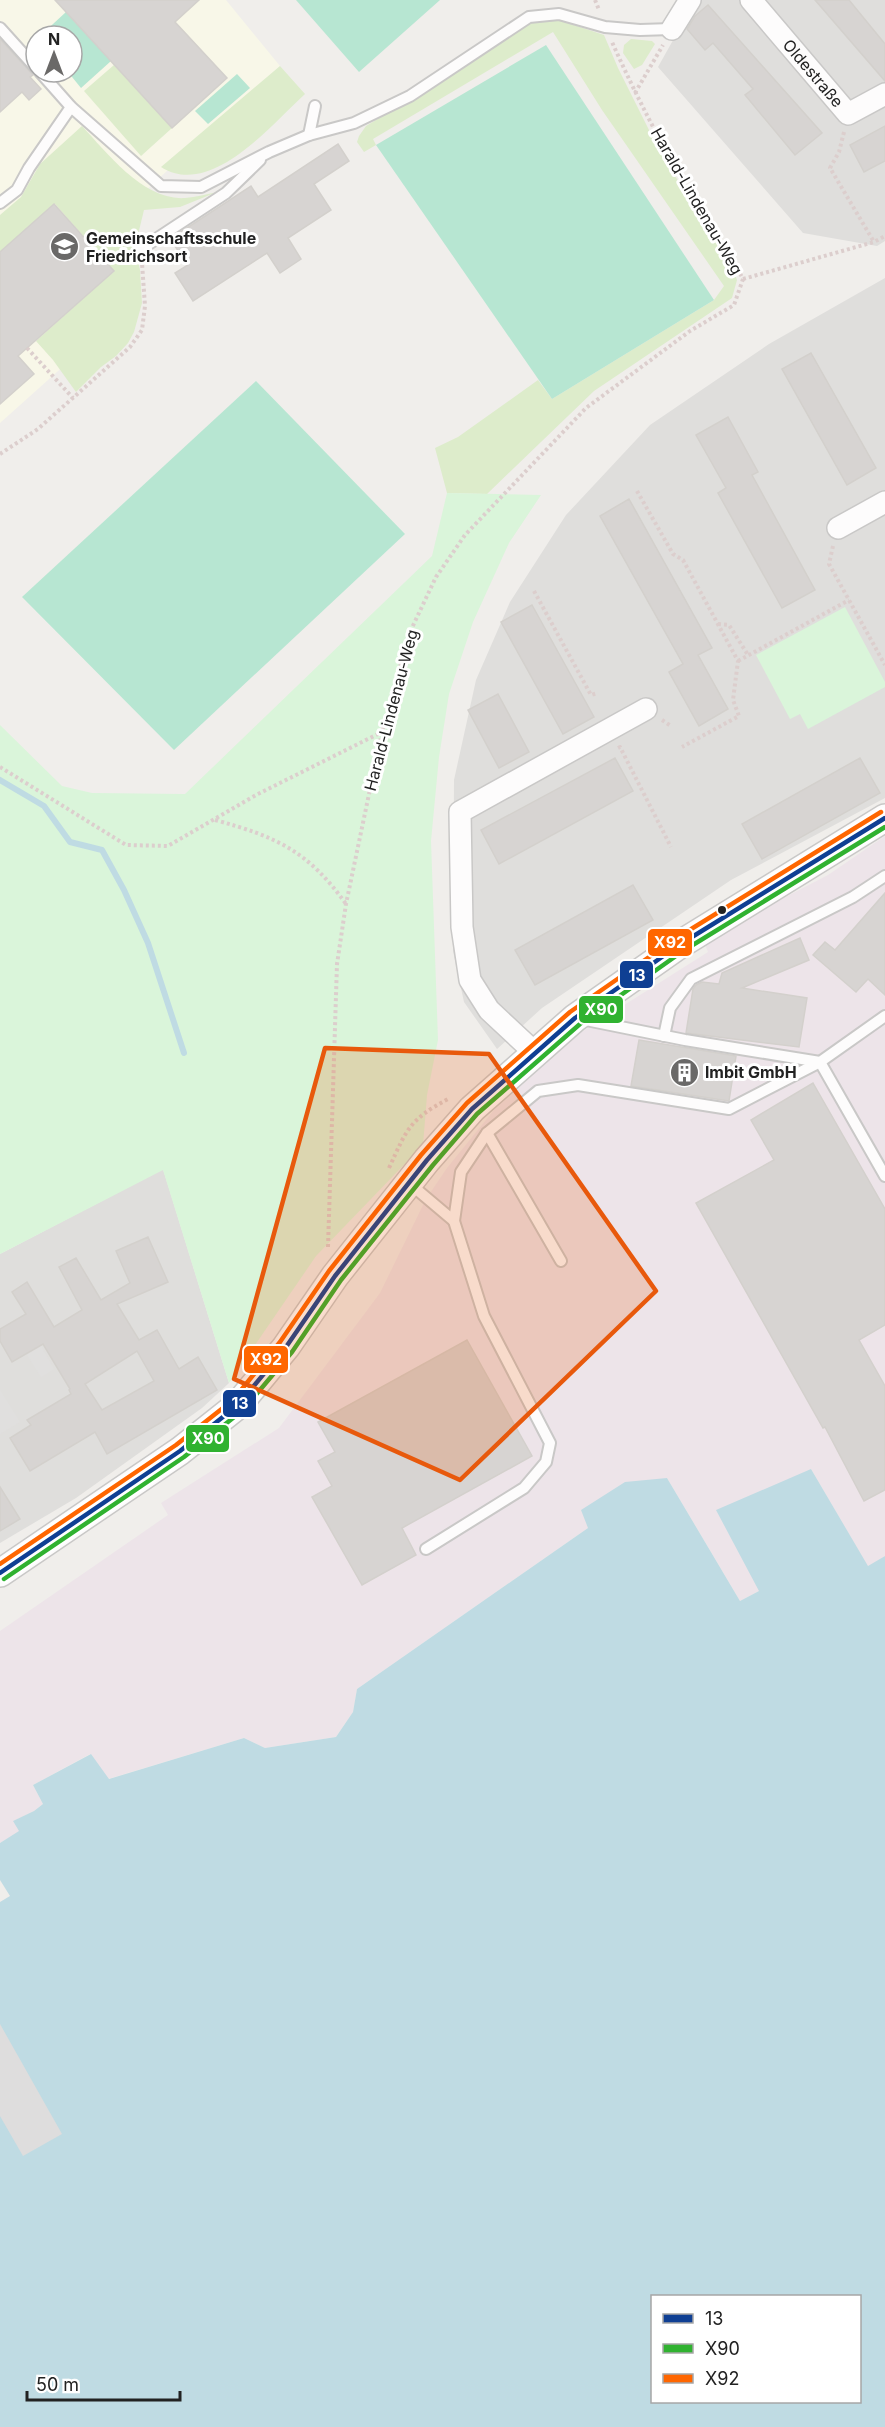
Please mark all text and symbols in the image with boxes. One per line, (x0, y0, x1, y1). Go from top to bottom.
north arrow (24, 24, 84, 84)
text: N (48, 29, 60, 49)
street label: Oldestraße (779, 35, 848, 111)
street label: Harald-Lindenau-Weg (647, 124, 747, 278)
place label: Gemeinschaftsschule Friedrichsort (86, 228, 256, 266)
school or university icon: Gemeinschaftsschule Friedrichsort (49, 231, 81, 263)
street label: Harald-Lindenau-Weg (360, 627, 422, 793)
unlabelled marker (716, 904, 728, 916)
line badge: X92 (647, 928, 693, 957)
text: X92 (654, 932, 686, 952)
line badge: 13 (619, 960, 654, 989)
text: 13 (628, 965, 646, 985)
line badge: X90 (578, 995, 624, 1024)
text: X90 (585, 999, 618, 1019)
building icon: lmbit GmbH (668, 1056, 700, 1088)
place label: lmbit GmbH (705, 1062, 797, 1082)
line badge: X92 (243, 1345, 289, 1374)
text: X92 (250, 1349, 282, 1369)
line badge: 13 (222, 1389, 257, 1418)
text: 13 (231, 1393, 249, 1413)
line badge: X90 (185, 1424, 230, 1453)
text: X90 (192, 1428, 225, 1448)
legend (651, 2295, 861, 2403)
text: 13 (705, 2308, 723, 2329)
text: X90 (705, 2338, 740, 2359)
scale bar (27, 2364, 180, 2402)
text: X92 (705, 2368, 739, 2389)
text: 50 m (36, 2374, 79, 2395)

